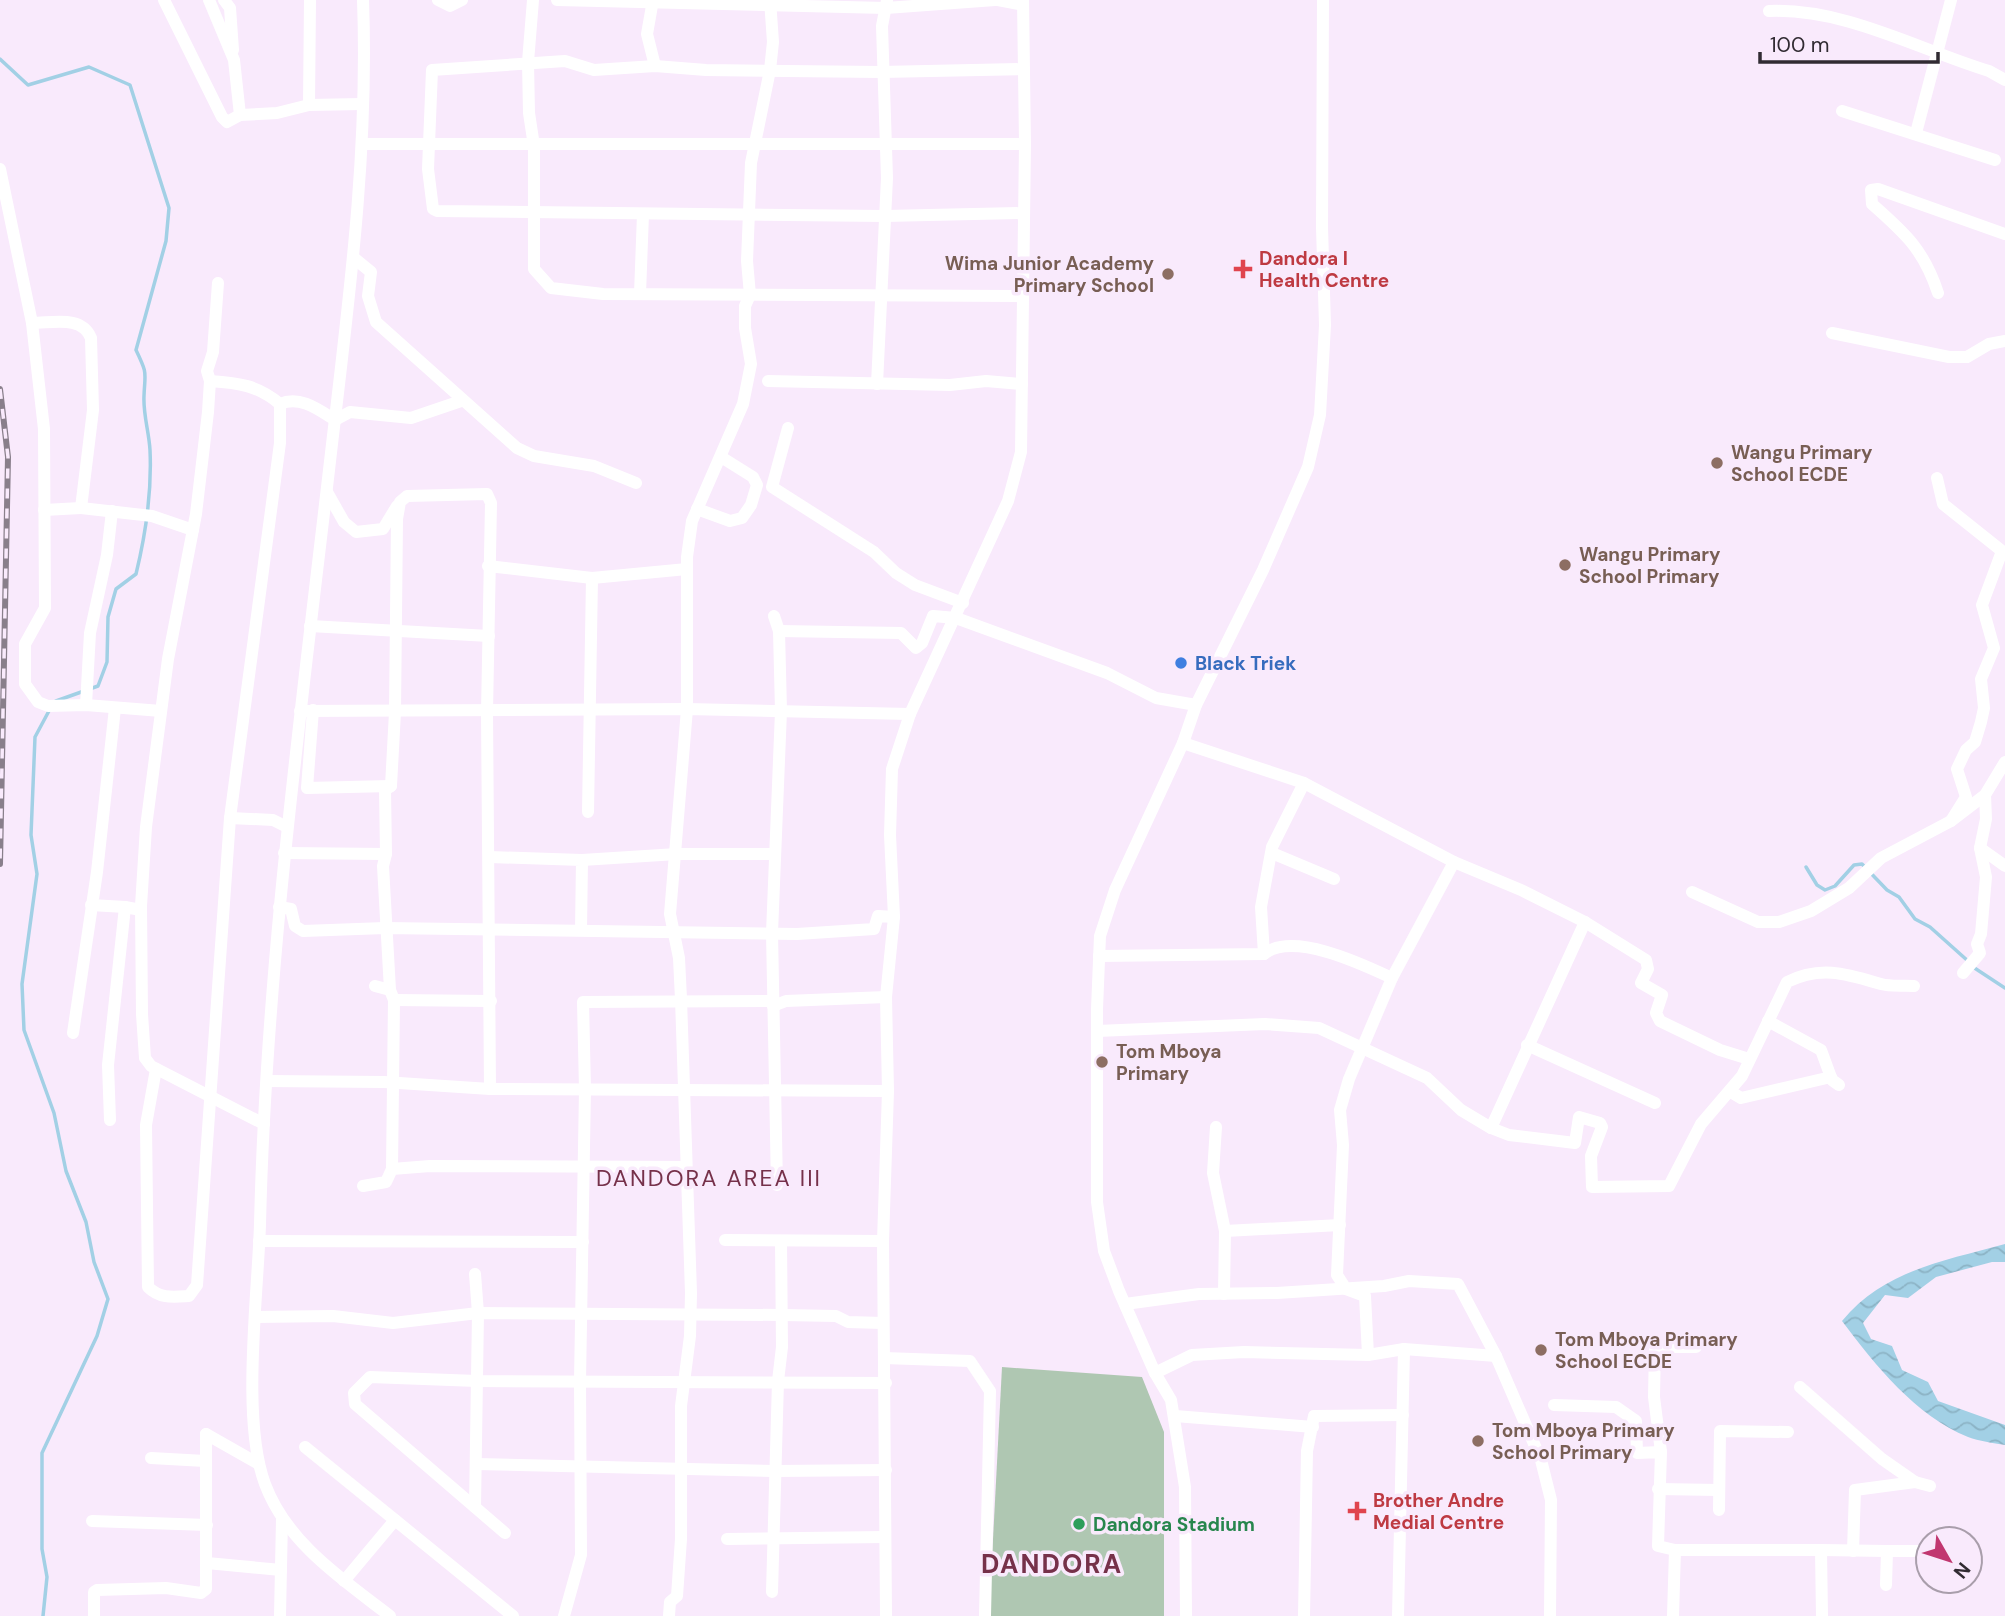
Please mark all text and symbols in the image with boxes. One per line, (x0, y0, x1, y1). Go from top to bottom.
scale bar (1760, 21, 1938, 65)
text: 100 m (1770, 31, 1830, 59)
place label: Dandora I Health Centre (1259, 246, 1389, 293)
place label: Wima Junior Academy Primary School (945, 251, 1155, 298)
marker: Dandora I Health Centre (1233, 259, 1253, 279)
marker: Wima Junior Academy Primary School (1160, 266, 1176, 282)
place label: Wangu Primary School ECDE (1731, 440, 1873, 487)
marker: Wangu Primary School ECDE (1709, 455, 1725, 471)
place label: Wangu Primary School Primary (1579, 542, 1721, 589)
marker: Wangu Primary School Primary (1557, 557, 1573, 573)
place label: Black Triek (1195, 651, 1296, 676)
marker: Black Triek (1173, 655, 1189, 671)
place label: Tom Mboya Primary (1116, 1039, 1221, 1086)
marker: Tom Mboya Primary (1094, 1054, 1110, 1070)
district label: DANDORA AREA III (596, 1163, 822, 1193)
place label: Tom Mboya Primary School ECDE (1555, 1327, 1738, 1374)
marker: Tom Mboya Primary School ECDE (1533, 1342, 1549, 1358)
place label: Tom Mboya Primary School Primary (1492, 1418, 1675, 1465)
marker: Tom Mboya Primary School Primary (1470, 1433, 1486, 1449)
place label: Brother Andre Medial Centre (1373, 1488, 1504, 1535)
marker: Brother Andre Medial Centre (1347, 1501, 1367, 1521)
place label: Dandora Stadium (1093, 1512, 1255, 1537)
marker: Dandora Stadium (1071, 1516, 1087, 1532)
north arrow (1914, 1525, 1984, 1595)
district label: DANDORA (981, 1547, 1123, 1581)
text: N (1948, 1557, 1976, 1584)

